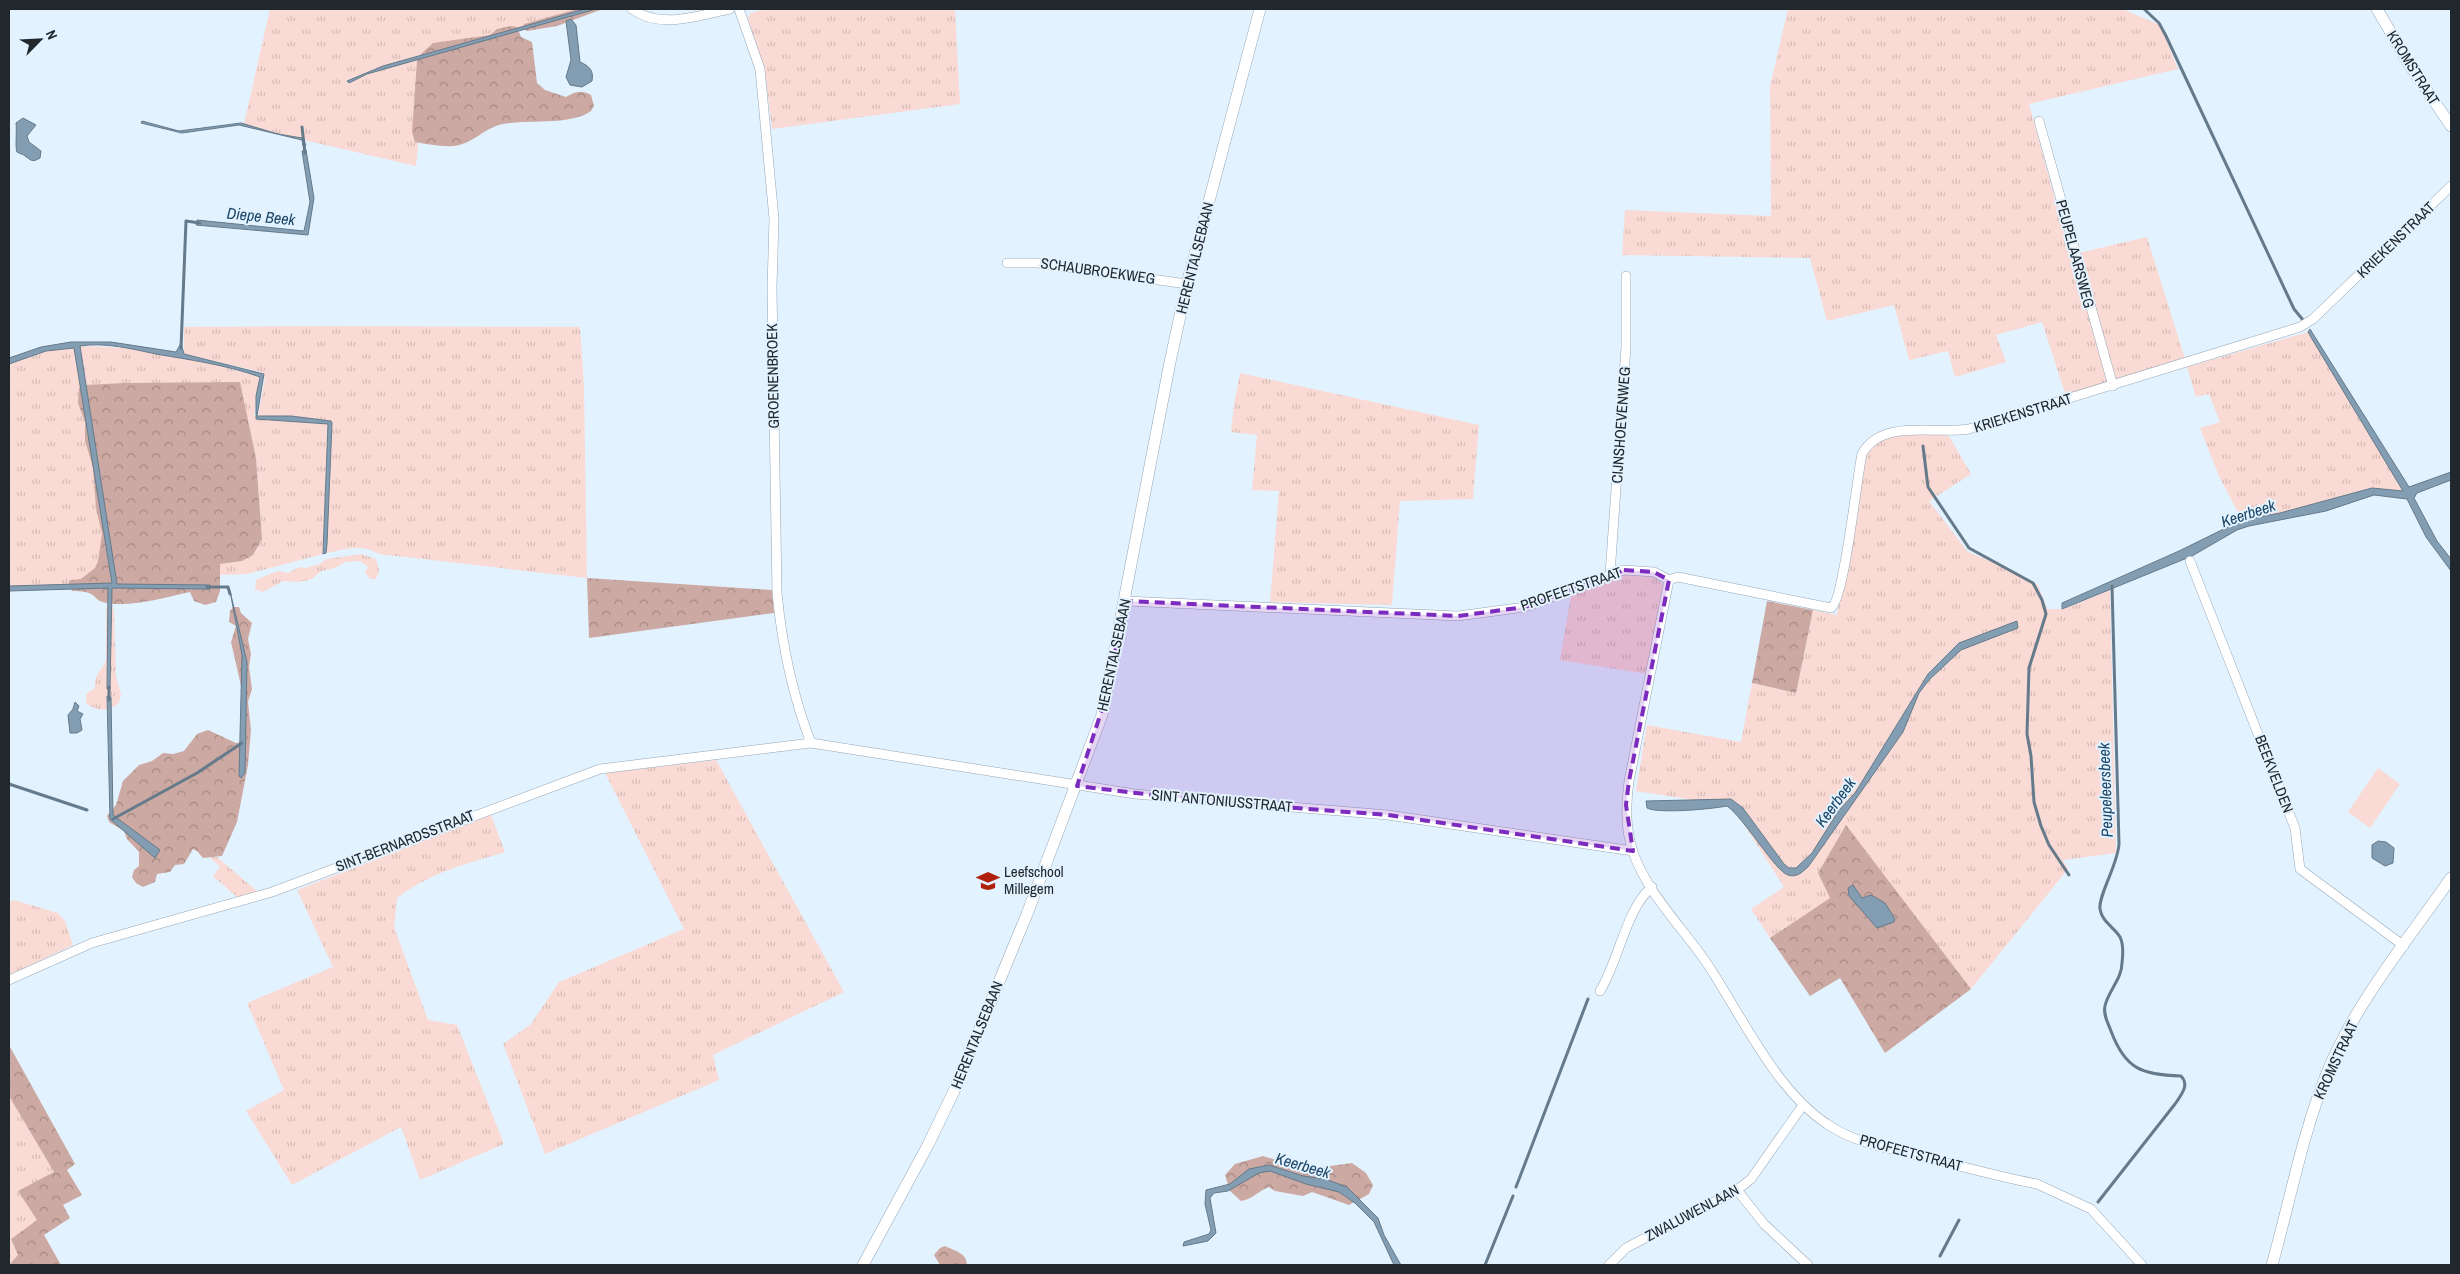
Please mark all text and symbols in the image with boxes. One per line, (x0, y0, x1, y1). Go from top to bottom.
north arrow (15, 15, 65, 65)
street label: KROMSTRAAT (2382, 26, 2445, 110)
text: N (42, 27, 62, 42)
street label: KRIEKENSTRAAT (2352, 196, 2440, 282)
street label: PEUPELAARSWEG (2051, 197, 2100, 310)
street label: HERENTALSEBAAN (1170, 200, 1219, 316)
water label: Diepe Beek (226, 201, 297, 231)
street label: SCHAUBROEKWEG (1039, 252, 1157, 289)
street label: GROENENBROEK (761, 322, 784, 429)
street label: CIJNSHOEVENWEG (1606, 366, 1635, 484)
street label: KRIEKENSTRAAT (1971, 387, 2075, 437)
water label: Keerbeek (2218, 494, 2279, 532)
street label: PROFEETSTRAAT (1517, 561, 1625, 616)
street label: HERENTALSEBAAN (1091, 597, 1136, 713)
street label: BEEKVELDEN (2250, 732, 2299, 816)
water label: Peupeleersbeek (2092, 742, 2118, 838)
water label: Keerbeek (1810, 772, 1861, 831)
street label: SINT ANTONIUSSTRAAT (1151, 784, 1294, 817)
street label: SINT-BERNARDSSTRAAT (332, 804, 478, 877)
place label: Leefschool Millegem (1004, 861, 1064, 899)
school or university icon: Leefschool Millegem (975, 868, 1001, 894)
street label: HERENTALSEBAAN (945, 978, 1008, 1092)
street label: KROMSTRAAT (2308, 1017, 2363, 1103)
street label: PROFEETSTRAAT (1857, 1129, 1965, 1176)
water label: Keerbeek (1273, 1147, 1333, 1183)
street label: ZWALUWENLAAN (1641, 1179, 1742, 1246)

